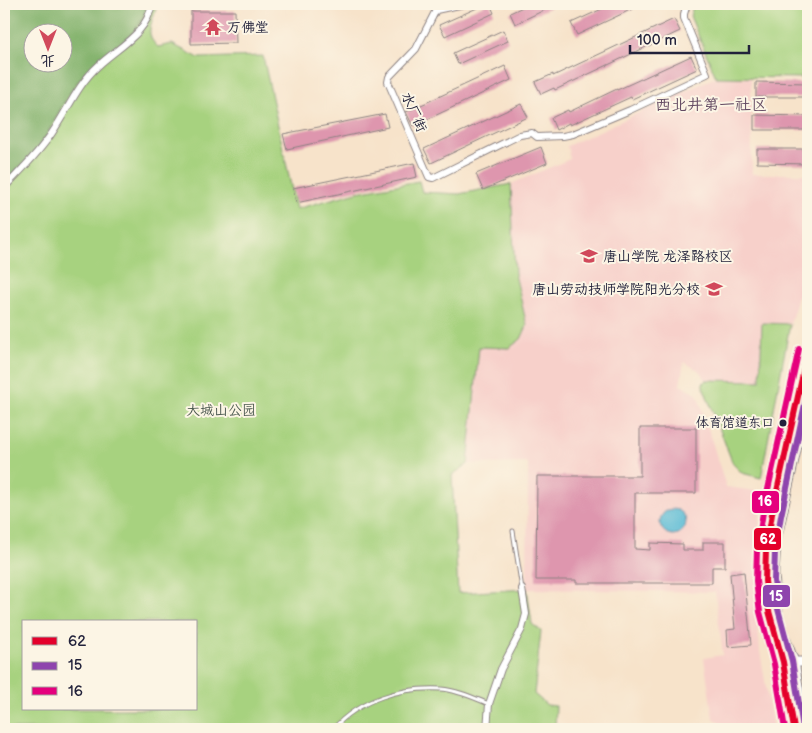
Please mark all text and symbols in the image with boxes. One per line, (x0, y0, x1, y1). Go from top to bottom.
temple icon: 万佛堂 (203, 17, 223, 37)
place label: 万佛堂 (227, 19, 269, 36)
north arrow (22, 22, 72, 72)
scale bar (630, 22, 748, 54)
text: 100 m (637, 31, 677, 50)
text: 北 (41, 52, 55, 69)
street label: 水厂街 (398, 89, 430, 135)
district label: 西北井第一社区 (655, 96, 767, 115)
school or university icon: 唐山学院 龙泽路校区 (579, 246, 599, 266)
place label: 唐山学院 龙泽路校区 (603, 248, 733, 265)
school or university icon: 唐山劳动技师学院阳光分校 (704, 279, 724, 299)
place label: 唐山劳动技师学院阳光分校 (532, 281, 700, 298)
park label: 大城山公园 (186, 402, 256, 419)
place label: 体育馆道东口 (696, 415, 774, 431)
marker: 体育馆道东口 (778, 418, 788, 428)
line badge: 16 (751, 490, 780, 514)
text: 16 (758, 493, 772, 510)
line badge: 62 (753, 527, 782, 551)
text: 62 (760, 531, 777, 548)
line badge: 15 (762, 584, 791, 608)
text: 15 (769, 588, 783, 605)
legend (22, 620, 198, 710)
text: 62 (68, 632, 86, 651)
text: 15 (68, 656, 82, 675)
text: 16 (68, 682, 83, 701)

